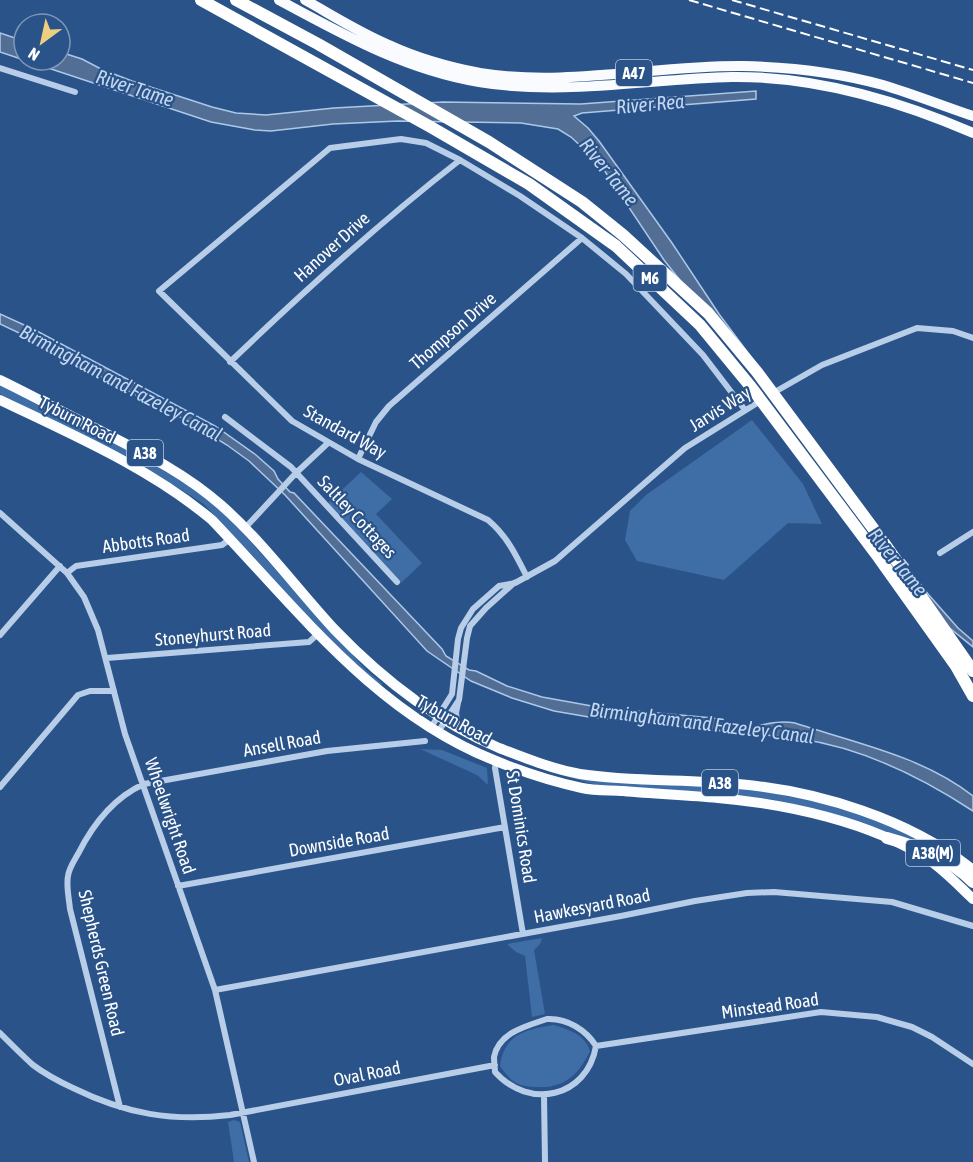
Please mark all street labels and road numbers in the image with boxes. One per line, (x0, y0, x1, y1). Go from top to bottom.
road number: A47 (616, 60, 652, 86)
street label: Hanover Drive (290, 207, 374, 286)
road number: M6 (634, 265, 666, 291)
street label: Thompson Drive (405, 288, 500, 374)
street label: Jarvis Way (685, 382, 754, 436)
street label: Tyburn Road (36, 391, 119, 448)
street label: Standard Way (300, 400, 390, 463)
road number: A38 (127, 440, 163, 466)
street label: Saltley Cottages (314, 471, 401, 562)
street label: Abbotts Road (101, 524, 191, 557)
street label: Stoneyhurst Road (154, 619, 272, 650)
street label: Tyburn Road (413, 690, 495, 749)
street label: Ansell Road (241, 726, 322, 761)
street label: Wheelwright Road (141, 755, 200, 877)
street label: St Dominics Road (502, 769, 541, 885)
road number: A38 (702, 770, 738, 796)
street label: Downside Road (287, 822, 391, 861)
road number: A38(M) (906, 840, 960, 866)
street label: Hawkesyard Road (532, 884, 652, 927)
street label: Shepherds Green Road (74, 888, 129, 1038)
street label: Minstead Road (720, 988, 820, 1023)
street label: Oval Road (332, 1057, 402, 1090)

